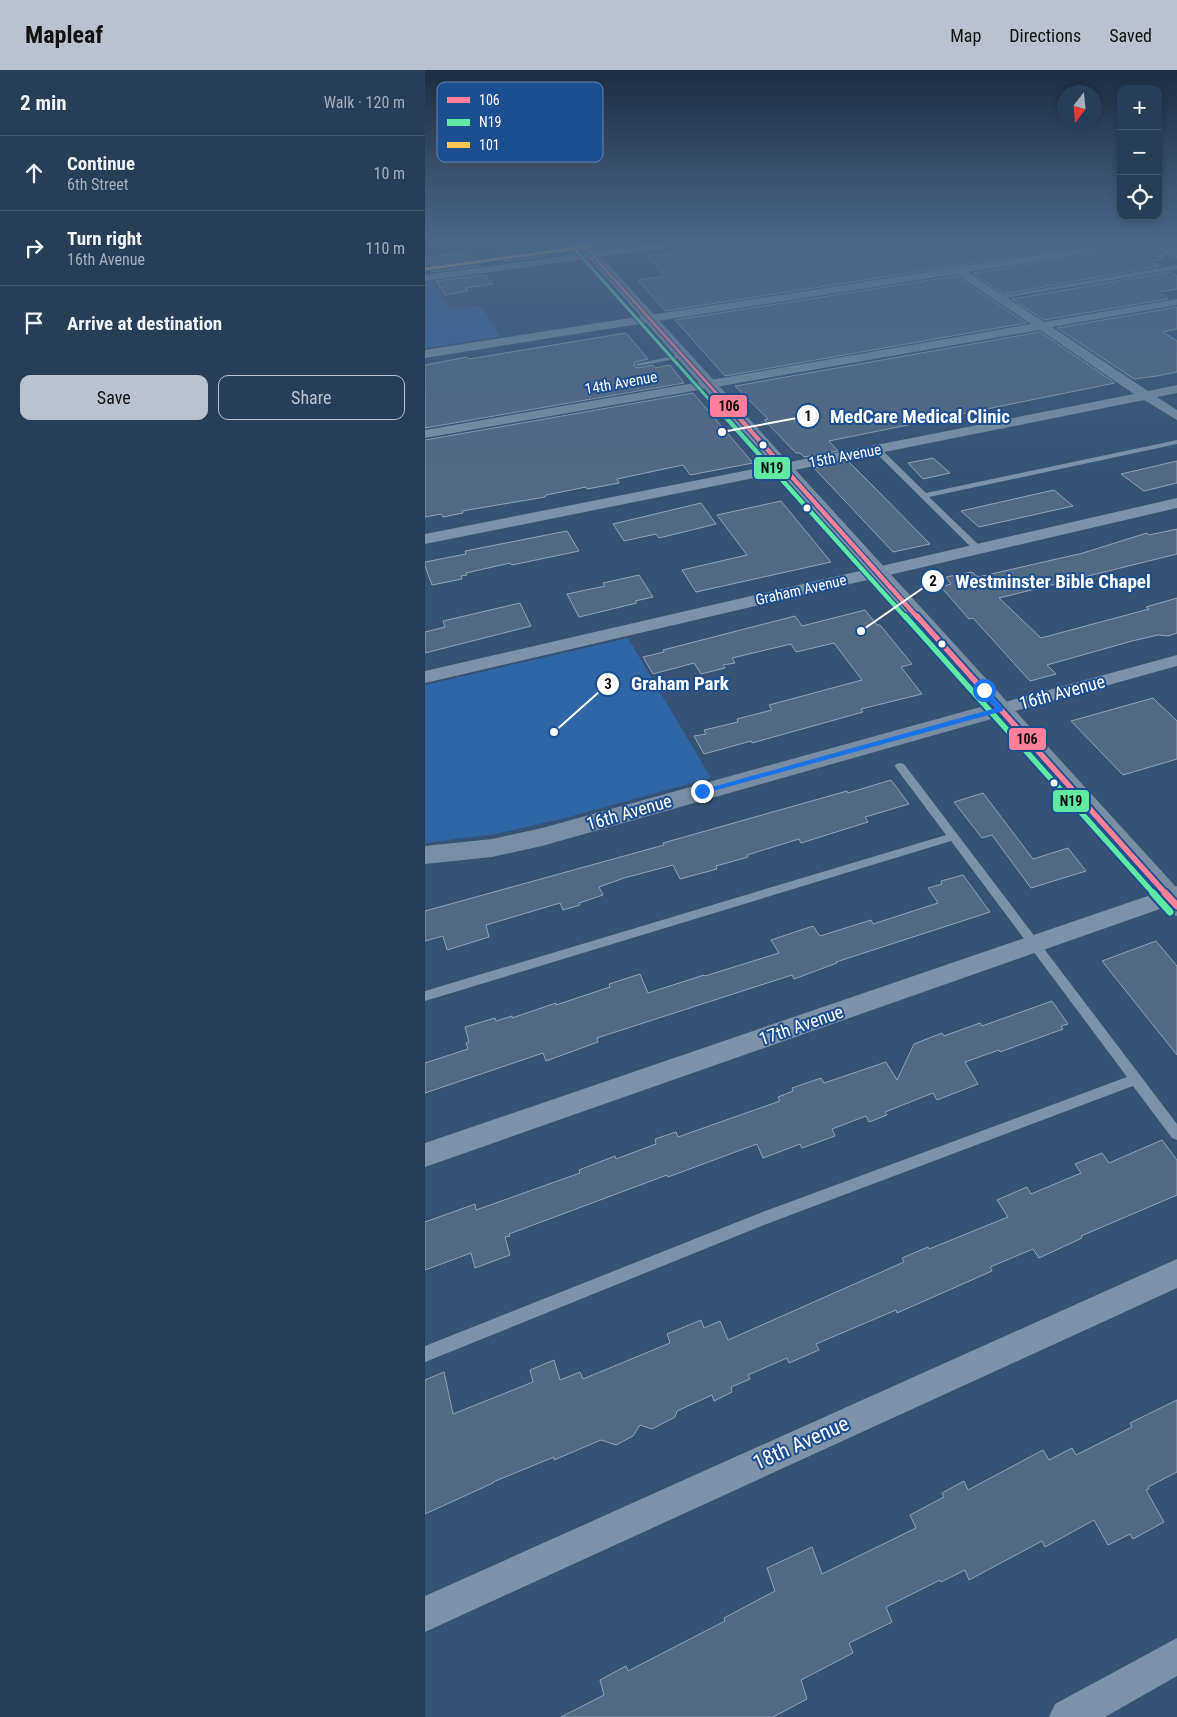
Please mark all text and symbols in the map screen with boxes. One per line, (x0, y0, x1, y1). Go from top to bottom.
text: Mapleaf (25, 21, 103, 49)
text: Map (950, 25, 981, 46)
text: Directions (1009, 25, 1081, 46)
text: Saved (1109, 25, 1152, 46)
legend (437, 82, 603, 162)
north arrow (1057, 85, 1102, 130)
map controls (1117, 85, 1162, 220)
button: + (1117, 85, 1162, 130)
text: 2 min (20, 91, 67, 115)
text: 106 (479, 92, 500, 108)
text: Walk · 120 m (324, 93, 405, 112)
text: N19 (479, 114, 502, 130)
button: − (1117, 130, 1162, 175)
text: 101 (479, 137, 500, 153)
text: Continue (67, 152, 135, 175)
icon: ahead (20, 159, 48, 187)
text: 10 m (373, 164, 405, 183)
text: 6th Street (67, 175, 129, 194)
button: locate (1117, 175, 1162, 220)
text: Turn right (67, 227, 142, 250)
icon: right (20, 234, 48, 262)
text: 110 m (366, 239, 405, 258)
text: 16th Avenue (67, 250, 145, 269)
icon: arrive (20, 309, 48, 337)
text: Arrive at destination (67, 312, 222, 335)
street label: 14th Avenue (583, 368, 659, 398)
button: Save (20, 375, 208, 420)
button: Share (218, 375, 405, 420)
line badge: 106 (709, 394, 748, 418)
text: 106 (718, 398, 740, 414)
callout: MedCare Medical Clinic (795, 399, 1020, 433)
text: MedCare Medical Clinic (830, 405, 1010, 428)
text: 1 (804, 407, 812, 425)
unlabelled marker (758, 440, 768, 450)
street label: 15th Avenue (807, 440, 883, 472)
line badge: N19 (753, 456, 791, 480)
text: N19 (761, 460, 783, 476)
unlabelled marker (802, 503, 812, 513)
callout: Westminster Bible Chapel (921, 564, 1161, 598)
text: Westminster Bible Chapel (955, 570, 1151, 593)
street label: Graham Avenue (754, 571, 848, 609)
text: 2 (929, 572, 937, 590)
unlabelled marker (937, 639, 947, 649)
callout: Graham Park (596, 667, 739, 701)
street label: 16th Avenue (1017, 671, 1107, 713)
text: Graham Park (631, 672, 730, 695)
text: 3 (604, 675, 612, 693)
route start (973, 679, 996, 702)
line badge: 106 (1008, 727, 1047, 751)
text: 106 (1016, 731, 1038, 747)
unlabelled marker (1049, 778, 1059, 788)
route end (691, 780, 714, 803)
line badge: N19 (1052, 789, 1090, 813)
street label: 16th Avenue (584, 790, 674, 834)
text: N19 (1060, 793, 1082, 809)
street label: 17th Avenue (756, 1001, 846, 1049)
street label: 18th Avenue (749, 1411, 853, 1475)

